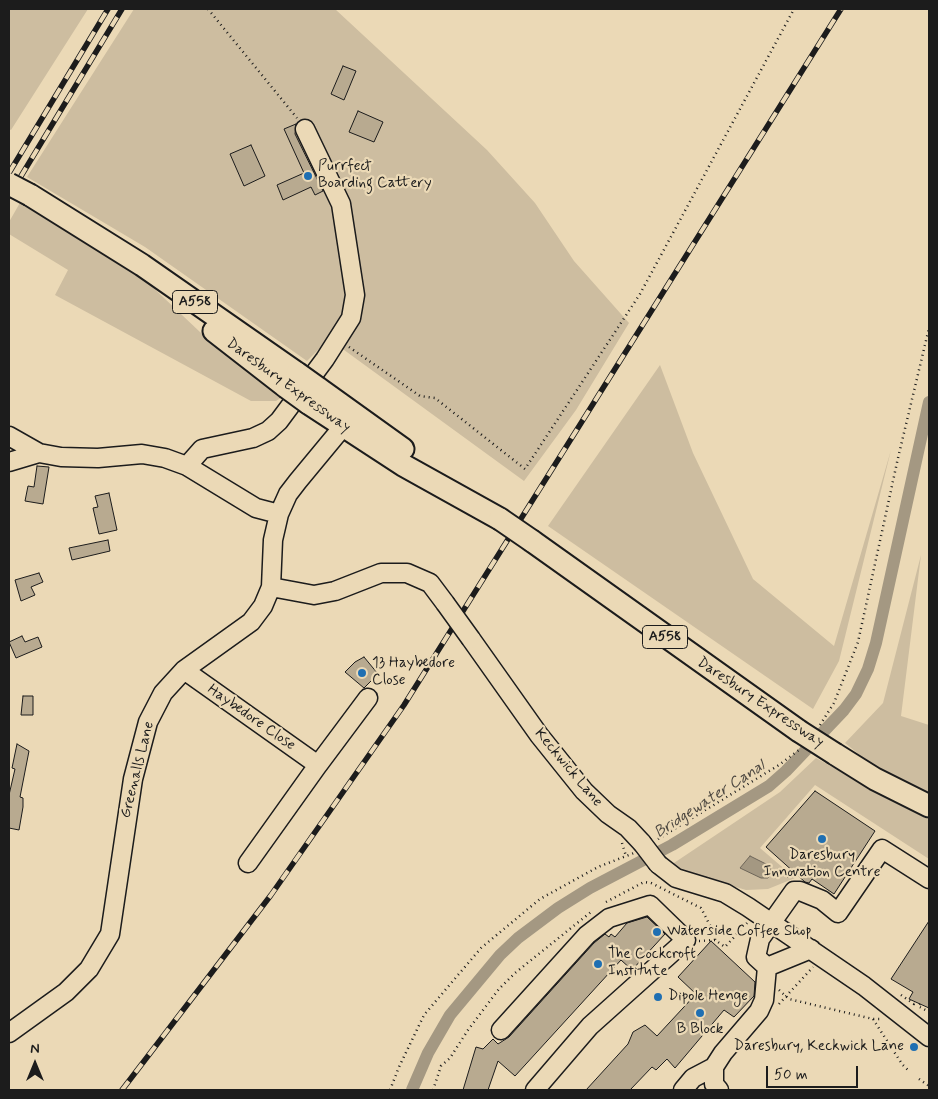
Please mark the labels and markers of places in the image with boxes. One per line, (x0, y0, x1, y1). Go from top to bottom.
place label: Purrfect Boarding Cattery (318, 158, 432, 193)
marker: Purrfect Boarding Cattery (302, 170, 314, 182)
place label: 13 Haybedore Close (372, 655, 455, 690)
marker: 13 Haybedore Close (356, 667, 368, 679)
marker: Daresbury Innovation Centre (816, 833, 828, 845)
place label: Daresbury Innovation Centre (764, 847, 880, 882)
place label: Waterside Coffee Shop (667, 923, 811, 941)
marker: Waterside Coffee Shop (651, 926, 663, 938)
place label: The Cockcroft Institute (608, 946, 696, 981)
marker: The Cockcroft Institute (592, 958, 604, 970)
place label: Dipole Henge (668, 988, 748, 1006)
marker: Dipole Henge (652, 991, 664, 1003)
marker: B Block (694, 1007, 706, 1019)
place label: B Block (677, 1021, 723, 1039)
place label: Daresbury, Keckwick Lane (734, 1038, 904, 1056)
marker: Daresbury, Keckwick Lane (908, 1041, 920, 1053)

